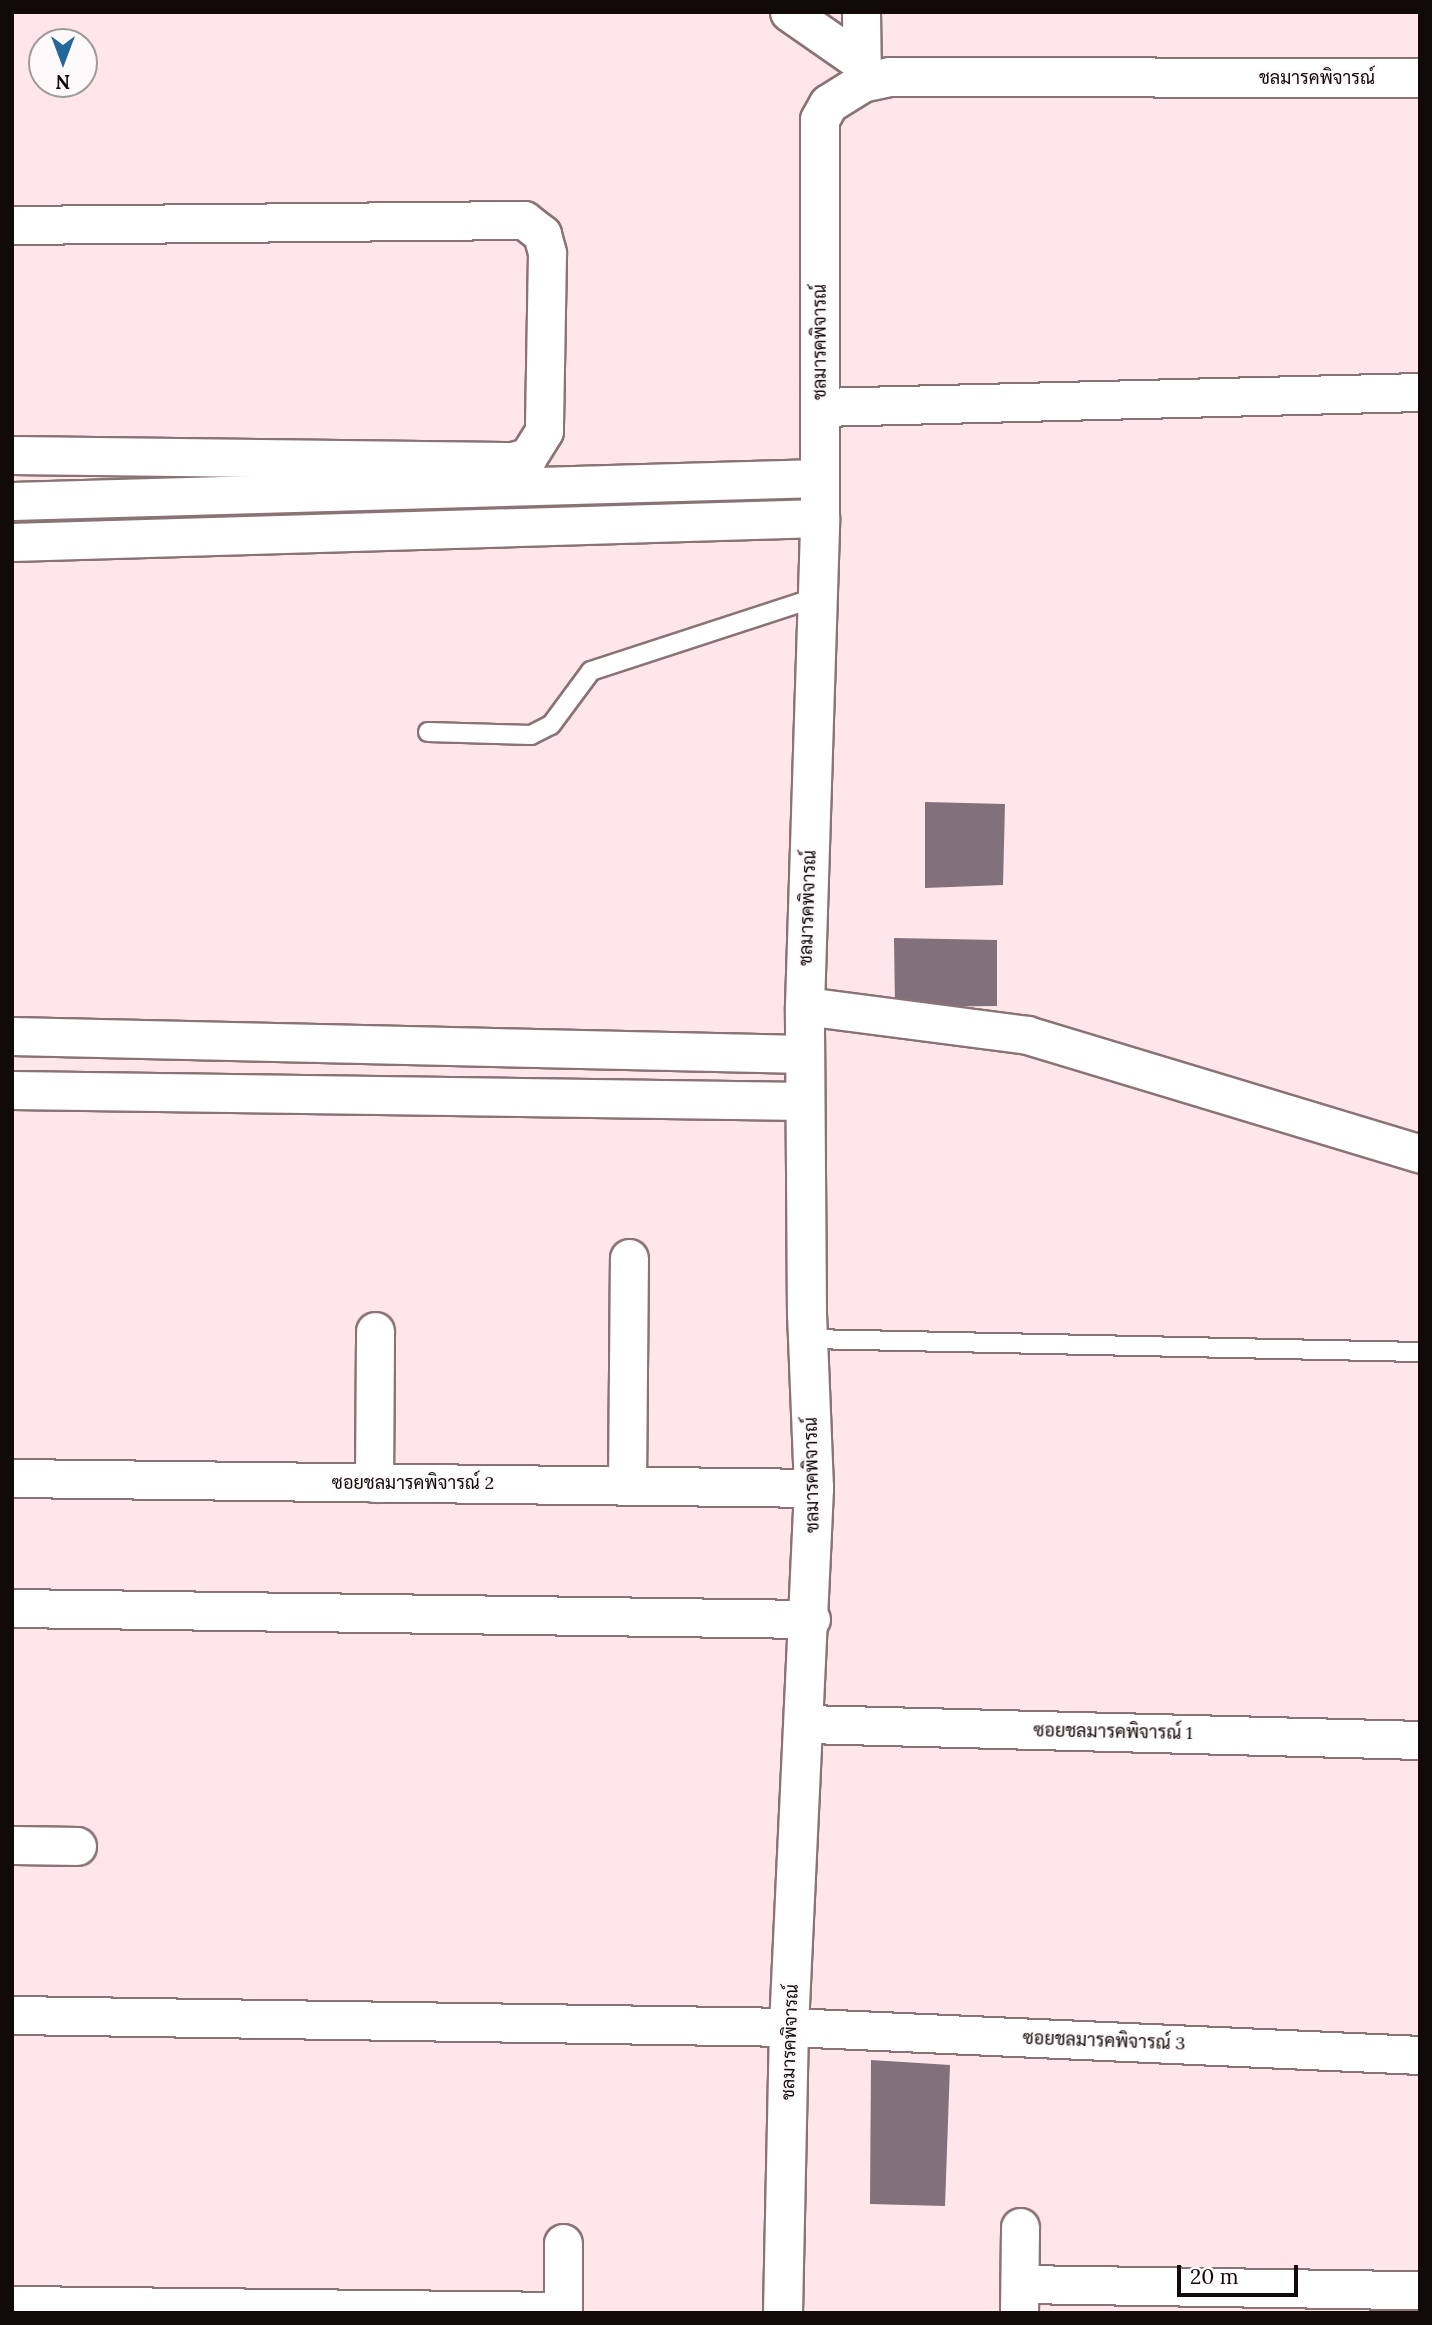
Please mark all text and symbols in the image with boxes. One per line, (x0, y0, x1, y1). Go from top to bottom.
north arrow (28, 28, 98, 98)
street label: ชลมารคพิจารณ์ (1259, 67, 1375, 89)
text: N (56, 70, 70, 94)
street label: ชลมารคพิจารณ์ (809, 284, 831, 400)
street label: ชลมารคพิจารณ์ (795, 850, 821, 966)
street label: ชลมารคพิจารณ์ (800, 1417, 824, 1533)
street label: ซอยชลมารคพิจารณ์ 2 (332, 1472, 494, 1494)
street label: ซอยชลมารคพิจารณ์ 1 (1033, 1720, 1193, 1744)
street label: ชลมารคพิจารณ์ (777, 1984, 803, 2100)
street label: ซอยชลมารคพิจารณ์ 3 (1022, 2027, 1186, 2055)
scale bar (1180, 2252, 1301, 2296)
text: 20 m (1190, 2263, 1239, 2290)

